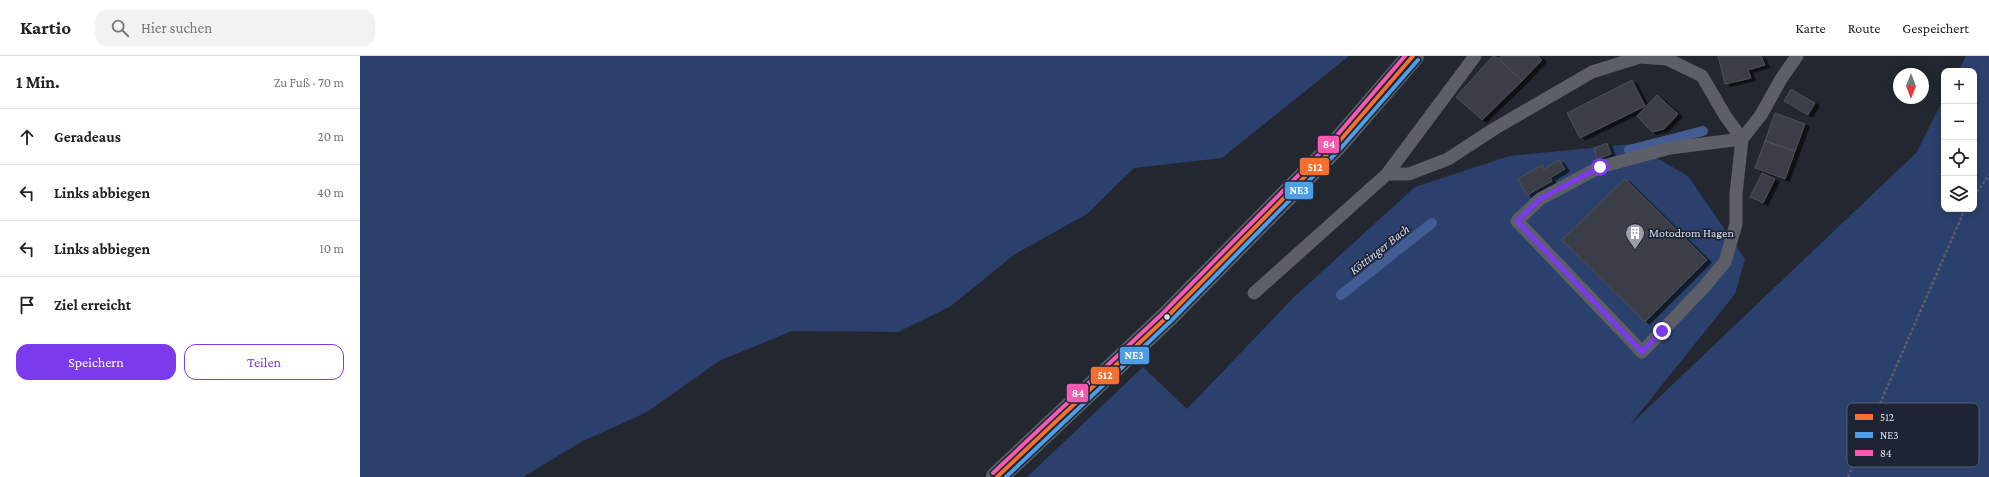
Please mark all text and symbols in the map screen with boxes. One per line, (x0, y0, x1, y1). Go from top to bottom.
search box (95, 10, 375, 46)
text: Kartio (20, 17, 71, 38)
icon: search (109, 17, 131, 39)
text: Hier suchen (141, 20, 212, 36)
text: Karte (1796, 20, 1826, 36)
text: Route (1848, 20, 1880, 36)
text: Gespeichert (1902, 20, 1969, 36)
north arrow (1893, 68, 1929, 104)
map controls (1941, 68, 1977, 212)
button: + (1941, 68, 1977, 104)
text: 1 Min. (16, 73, 60, 92)
text: Zu Fuß · 70 m (274, 75, 344, 90)
button: − (1941, 104, 1977, 140)
icon: ahead (16, 126, 38, 148)
text: Geradeaus (54, 129, 121, 145)
text: 20 m (318, 129, 344, 144)
line badge: 84 (1317, 135, 1340, 154)
text: 84 (1323, 138, 1335, 150)
button: locate (1941, 140, 1977, 176)
line badge: 512 (1299, 157, 1330, 176)
route start (1591, 158, 1609, 176)
text: 512 (1307, 161, 1323, 173)
button: layers (1941, 176, 1977, 212)
line badge: NE3 (1284, 181, 1314, 200)
icon: left (16, 182, 38, 204)
text: NE3 (1289, 184, 1309, 196)
text: Links abbiegen (54, 185, 150, 201)
text: 40 m (317, 185, 344, 200)
water label: Köttinger Bach (1346, 221, 1412, 278)
building icon: Motodrom Hagen (1624, 222, 1646, 250)
place label: Motodrom Hagen (1649, 226, 1734, 240)
icon: left (16, 238, 38, 260)
text: Links abbiegen (54, 241, 150, 257)
text: 10 m (319, 241, 344, 256)
icon: arrive (16, 294, 38, 316)
text: Ziel erreicht (54, 297, 131, 313)
unlabelled marker (1162, 312, 1172, 322)
route end (1653, 322, 1671, 340)
button: Speichern (16, 344, 176, 380)
button: Teilen (184, 344, 344, 380)
line badge: NE3 (1119, 346, 1150, 365)
text: NE3 (1124, 349, 1144, 361)
line badge: 512 (1090, 366, 1120, 385)
text: 512 (1097, 369, 1113, 381)
line badge: 84 (1066, 383, 1089, 403)
text: 84 (1072, 387, 1084, 399)
legend (1847, 403, 1979, 467)
text: 512 (1880, 411, 1894, 423)
text: NE3 (1880, 429, 1898, 441)
text: 84 (1880, 447, 1892, 459)

